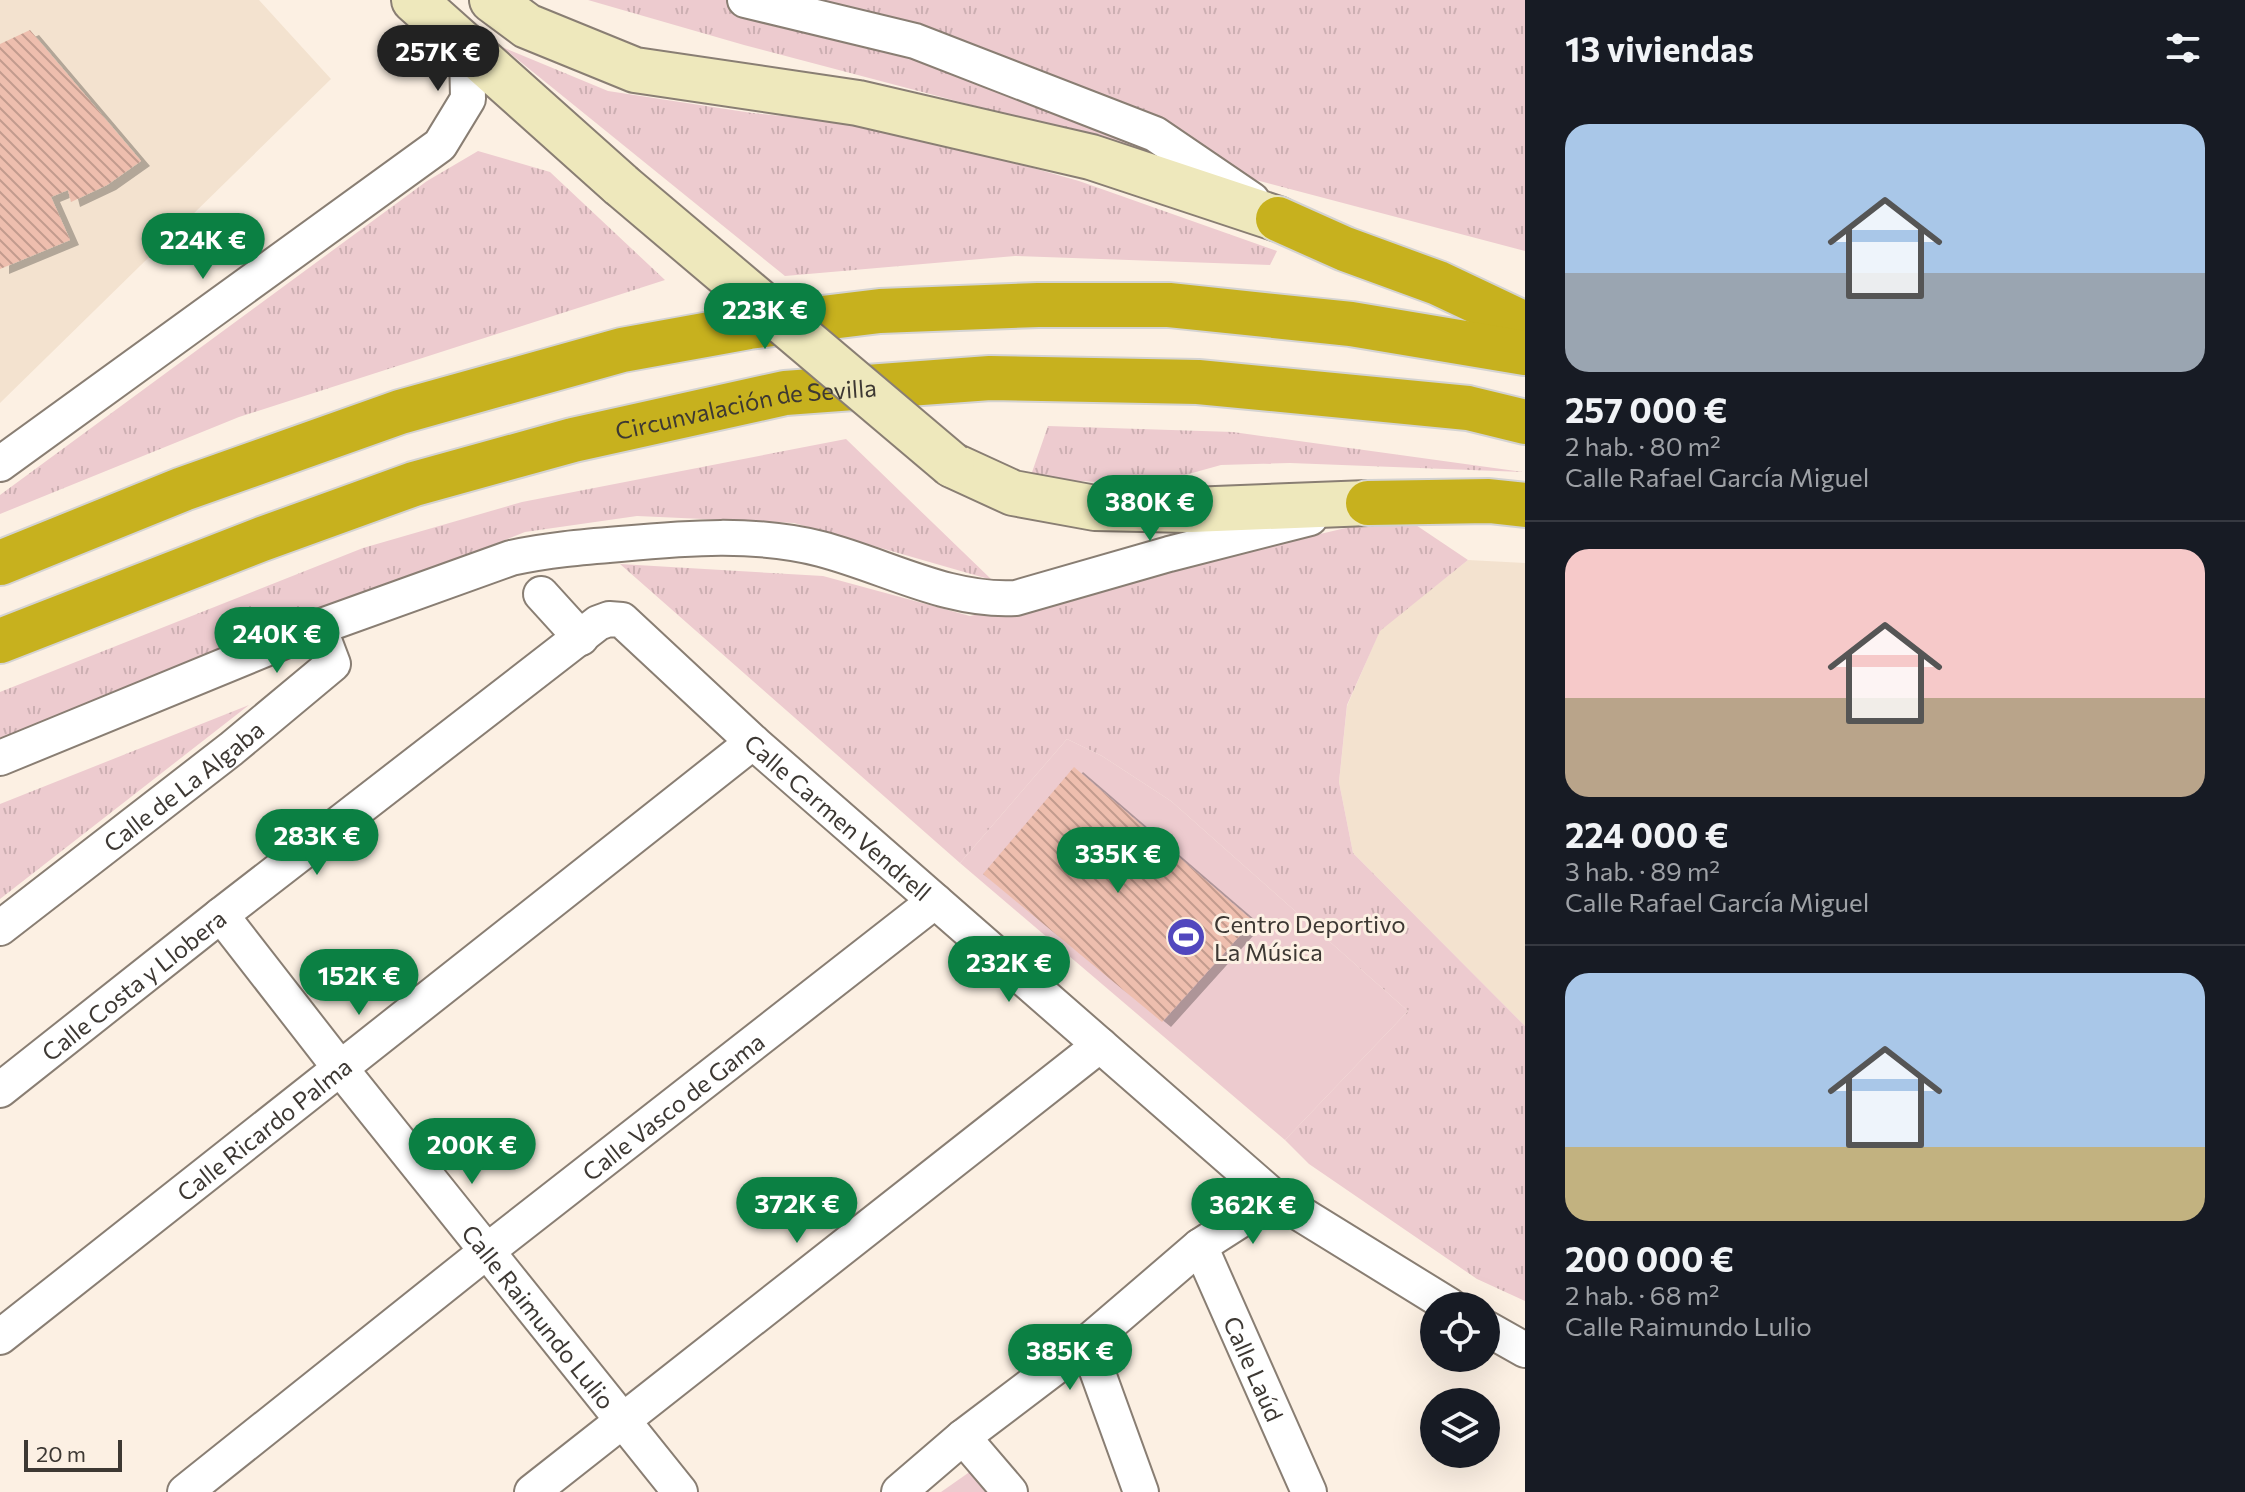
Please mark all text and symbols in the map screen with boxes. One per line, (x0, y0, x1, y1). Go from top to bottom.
pin: 257K € (373, 25, 503, 93)
icon: filters (2161, 26, 2205, 70)
text: 13 viviendas (1565, 27, 1754, 69)
text: 257K € (395, 35, 481, 66)
icon: home (1813, 176, 1957, 320)
pin: 224K € (138, 213, 268, 281)
text: 224K € (160, 223, 246, 254)
pin: 223K € (700, 283, 830, 351)
text: 223K € (722, 293, 808, 324)
street label: Circunvalación de Sevilla (612, 372, 878, 445)
text: 257 000 € (1565, 388, 1728, 430)
text: 2 hab. · 80 m² (1565, 430, 1721, 461)
text: Calle Rafael García Miguel (1565, 461, 1869, 492)
pin: 380K € (1085, 475, 1215, 543)
text: 380K € (1105, 485, 1195, 516)
icon: home (1813, 601, 1957, 745)
pin: 240K € (212, 607, 342, 675)
text: 240K € (232, 617, 322, 648)
street label: Calle de La Algaba (97, 714, 269, 857)
street label: Calle Carmen Vendrell (739, 727, 938, 906)
pin: 283K € (252, 809, 382, 877)
text: 224 000 € (1565, 813, 1729, 855)
text: 283K € (273, 819, 361, 850)
pin: 335K € (1053, 827, 1183, 895)
text: 335K € (1075, 837, 1161, 868)
text: 3 hab. · 89 m² (1565, 855, 1720, 886)
text: Calle Rafael García Miguel (1565, 886, 1869, 917)
street label: Calle Costa y Llobera (35, 903, 231, 1066)
place label: Centro Deportivo La Música (1214, 909, 1406, 966)
sports icon: Centro Deportivo La Música (1165, 916, 1207, 958)
pin: 232K € (944, 936, 1074, 1004)
text: 232K € (966, 946, 1052, 977)
pin: 152K € (294, 949, 424, 1017)
text: 152K € (317, 959, 401, 990)
icon: home (1813, 1025, 1957, 1169)
street label: Calle Vasco de Gama (576, 1026, 769, 1186)
street label: Calle Ricardo Palma (170, 1051, 357, 1207)
pin: 200K € (407, 1118, 537, 1186)
text: 200K € (427, 1128, 517, 1159)
pin: 372K € (732, 1177, 862, 1245)
pin: 362K € (1188, 1178, 1318, 1246)
text: 372K € (754, 1187, 840, 1218)
text: 362K € (1209, 1188, 1297, 1219)
street label: Calle Raimundo Lulio (456, 1218, 622, 1414)
text: 200 000 € (1565, 1237, 1734, 1279)
text: 2 hab. · 68 m² (1565, 1279, 1720, 1310)
map controls (1420, 1292, 1500, 1468)
button: locate (1420, 1292, 1500, 1372)
text: Calle Raimundo Lulio (1565, 1310, 1812, 1341)
street label: Calle Laúd (1218, 1311, 1290, 1426)
pin: 385K € (1005, 1324, 1135, 1392)
text: 385K € (1026, 1334, 1114, 1365)
button: layers (1420, 1388, 1500, 1468)
scale bar (24, 1436, 122, 1472)
text: 20 m (36, 1440, 86, 1467)

